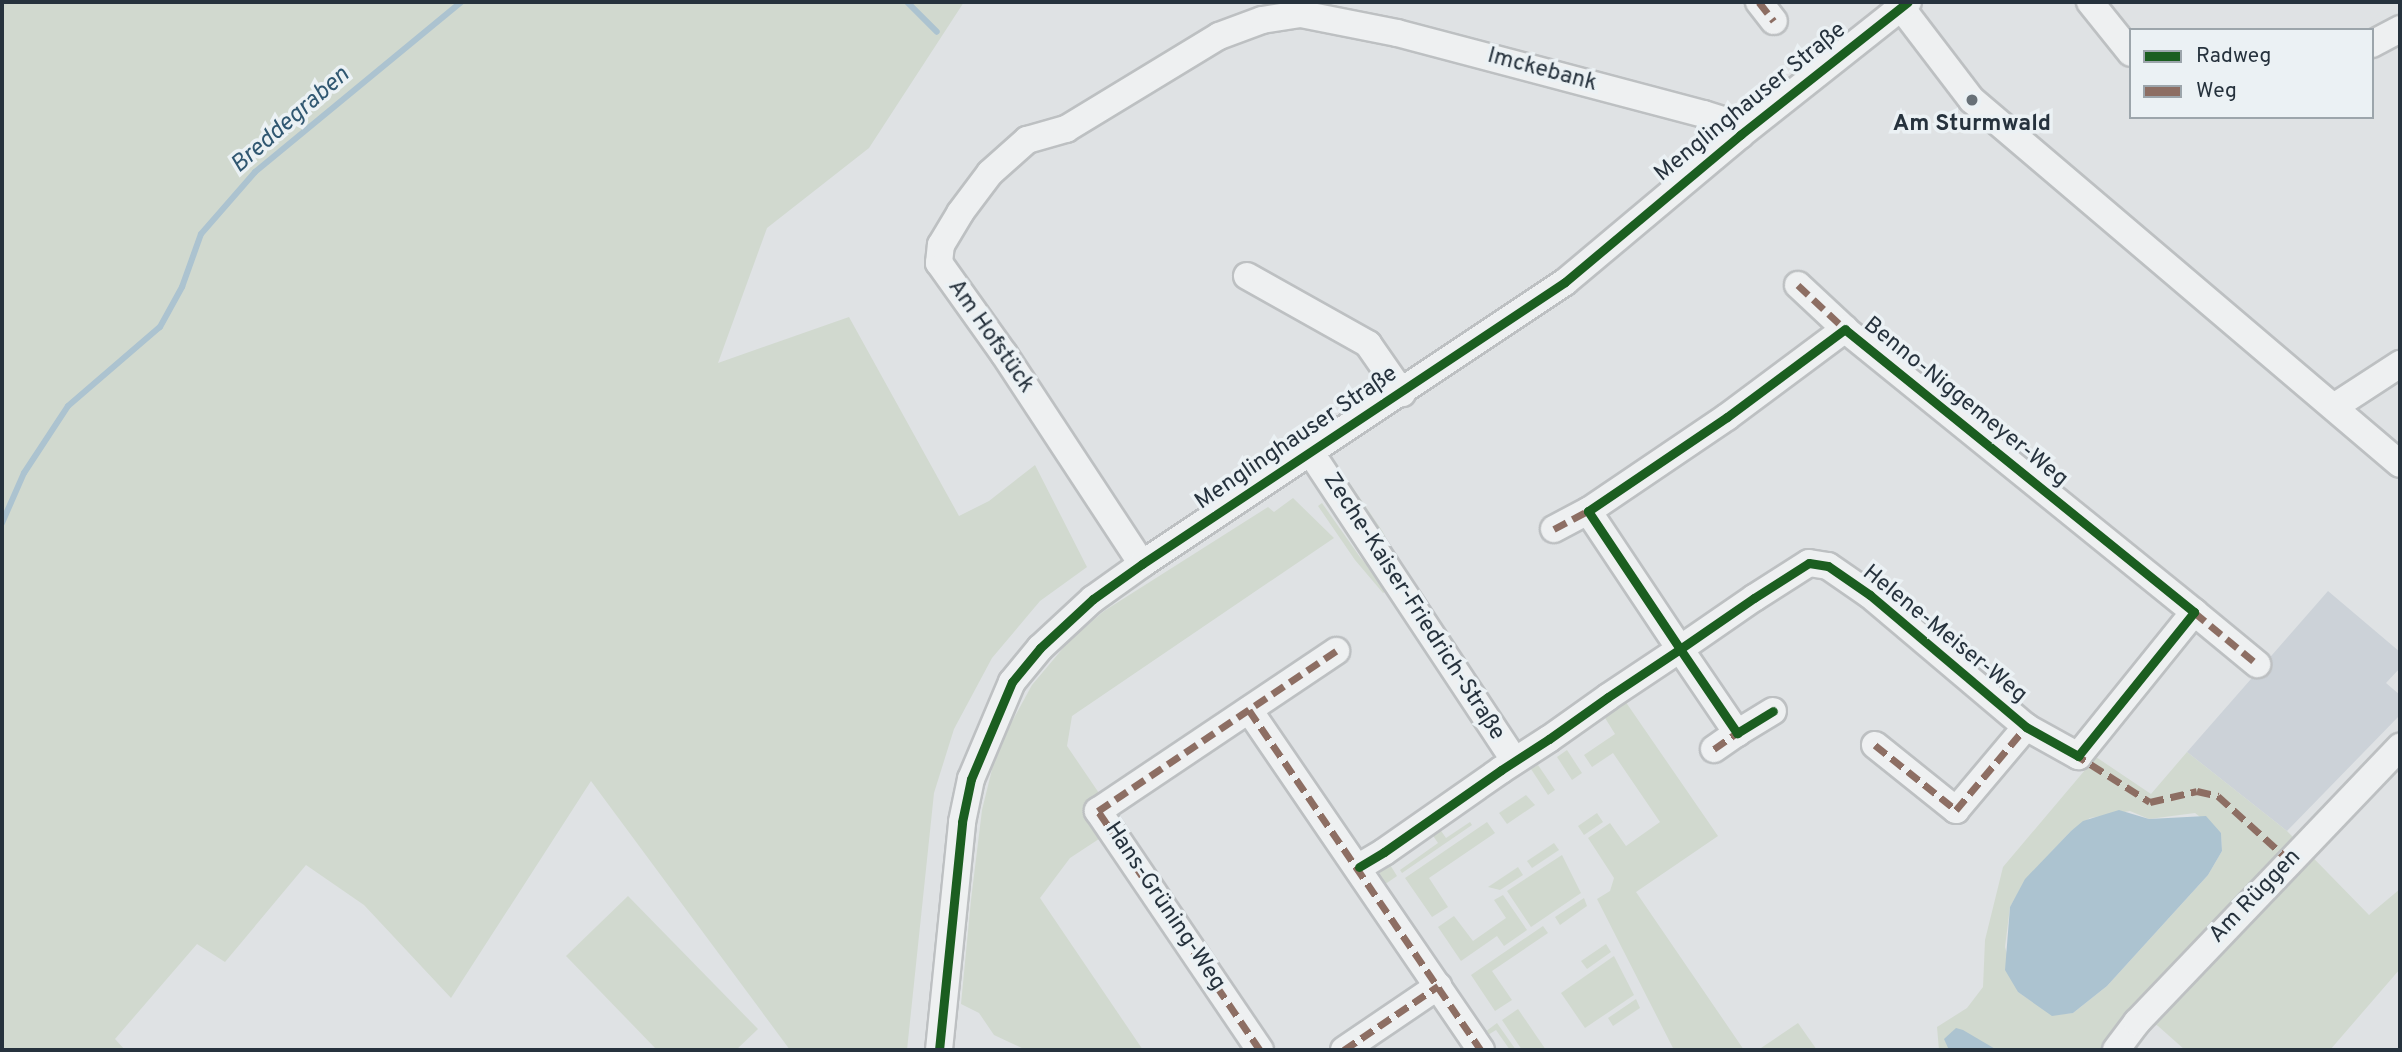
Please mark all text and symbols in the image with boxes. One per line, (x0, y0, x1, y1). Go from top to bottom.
street label: Menglinghauser Straße (1650, 17, 1852, 189)
legend (2129, 28, 2374, 119)
street label: Imckebank (1484, 43, 1600, 99)
text: Radweg (2196, 43, 2271, 70)
water label: Breddegraben (226, 62, 356, 180)
text: Weg (2196, 78, 2237, 105)
marker: Am Sturmwald (1964, 92, 1980, 108)
place label: Am Sturmwald (1893, 111, 2051, 139)
street label: Am Hofstück (941, 275, 1039, 399)
street label: Benno-Niggemeyer-Weg (1857, 312, 2073, 494)
street label: Menglinghauser Straße (1191, 361, 1403, 517)
street label: Zeche-Kaiser-Friedrich-Straße (1316, 468, 1510, 746)
street label: Helene-Meiser-Weg (1856, 560, 2032, 710)
street label: Hans-Grüning-Weg (1098, 818, 1230, 996)
street label: Am Rüggen (2204, 844, 2308, 950)

